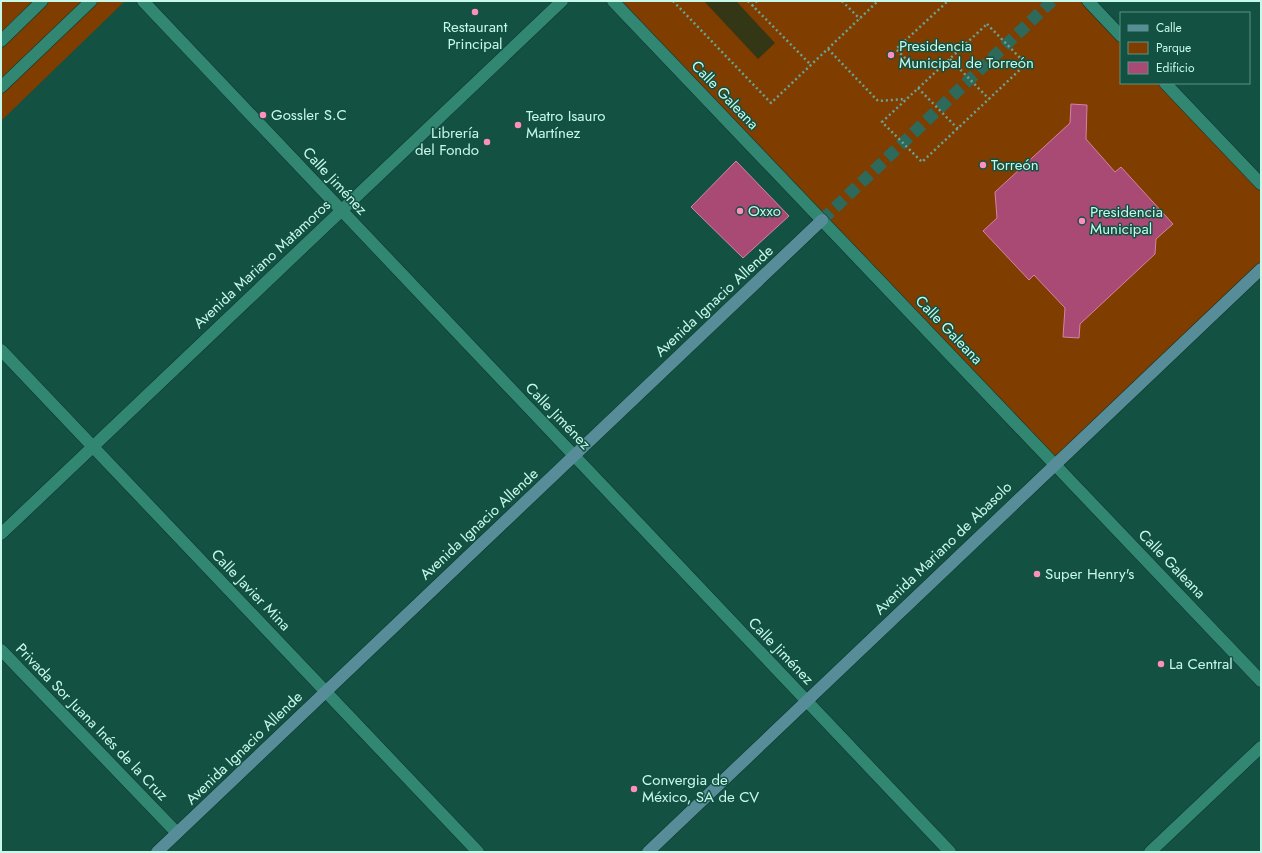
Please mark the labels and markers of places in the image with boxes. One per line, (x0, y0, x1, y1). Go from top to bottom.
marker: Restaurant Principal (470, 7, 480, 17)
place label: Restaurant Principal (443, 16, 508, 55)
place label: Presidencia Municipal de Torreón (899, 35, 1034, 74)
marker: Presidencia Municipal de Torreón (886, 50, 896, 60)
place label: Gossler S.C (271, 104, 347, 126)
place label: Teatro Isauro Martínez (526, 105, 606, 144)
marker: Gossler S.C (258, 110, 268, 120)
marker: Teatro Isauro Martínez (513, 120, 523, 130)
place label: Librería del Fondo (415, 122, 479, 161)
marker: Librería del Fondo (482, 137, 492, 147)
place label: Torreón (991, 154, 1039, 176)
marker: Torreón (978, 160, 988, 170)
place label: Oxxo (748, 200, 781, 222)
place label: Presidencia Municipal (1090, 201, 1163, 240)
marker: Oxxo (735, 206, 745, 216)
marker: Presidencia Municipal (1077, 216, 1087, 226)
place label: Super Henry's (1045, 563, 1134, 585)
marker: Super Henry's (1032, 569, 1042, 579)
place label: La Central (1169, 653, 1233, 675)
marker: La Central (1156, 659, 1166, 669)
place label: Convergia de México, SA de CV (642, 769, 759, 808)
marker: Convergia de México, SA de CV (629, 784, 639, 794)

